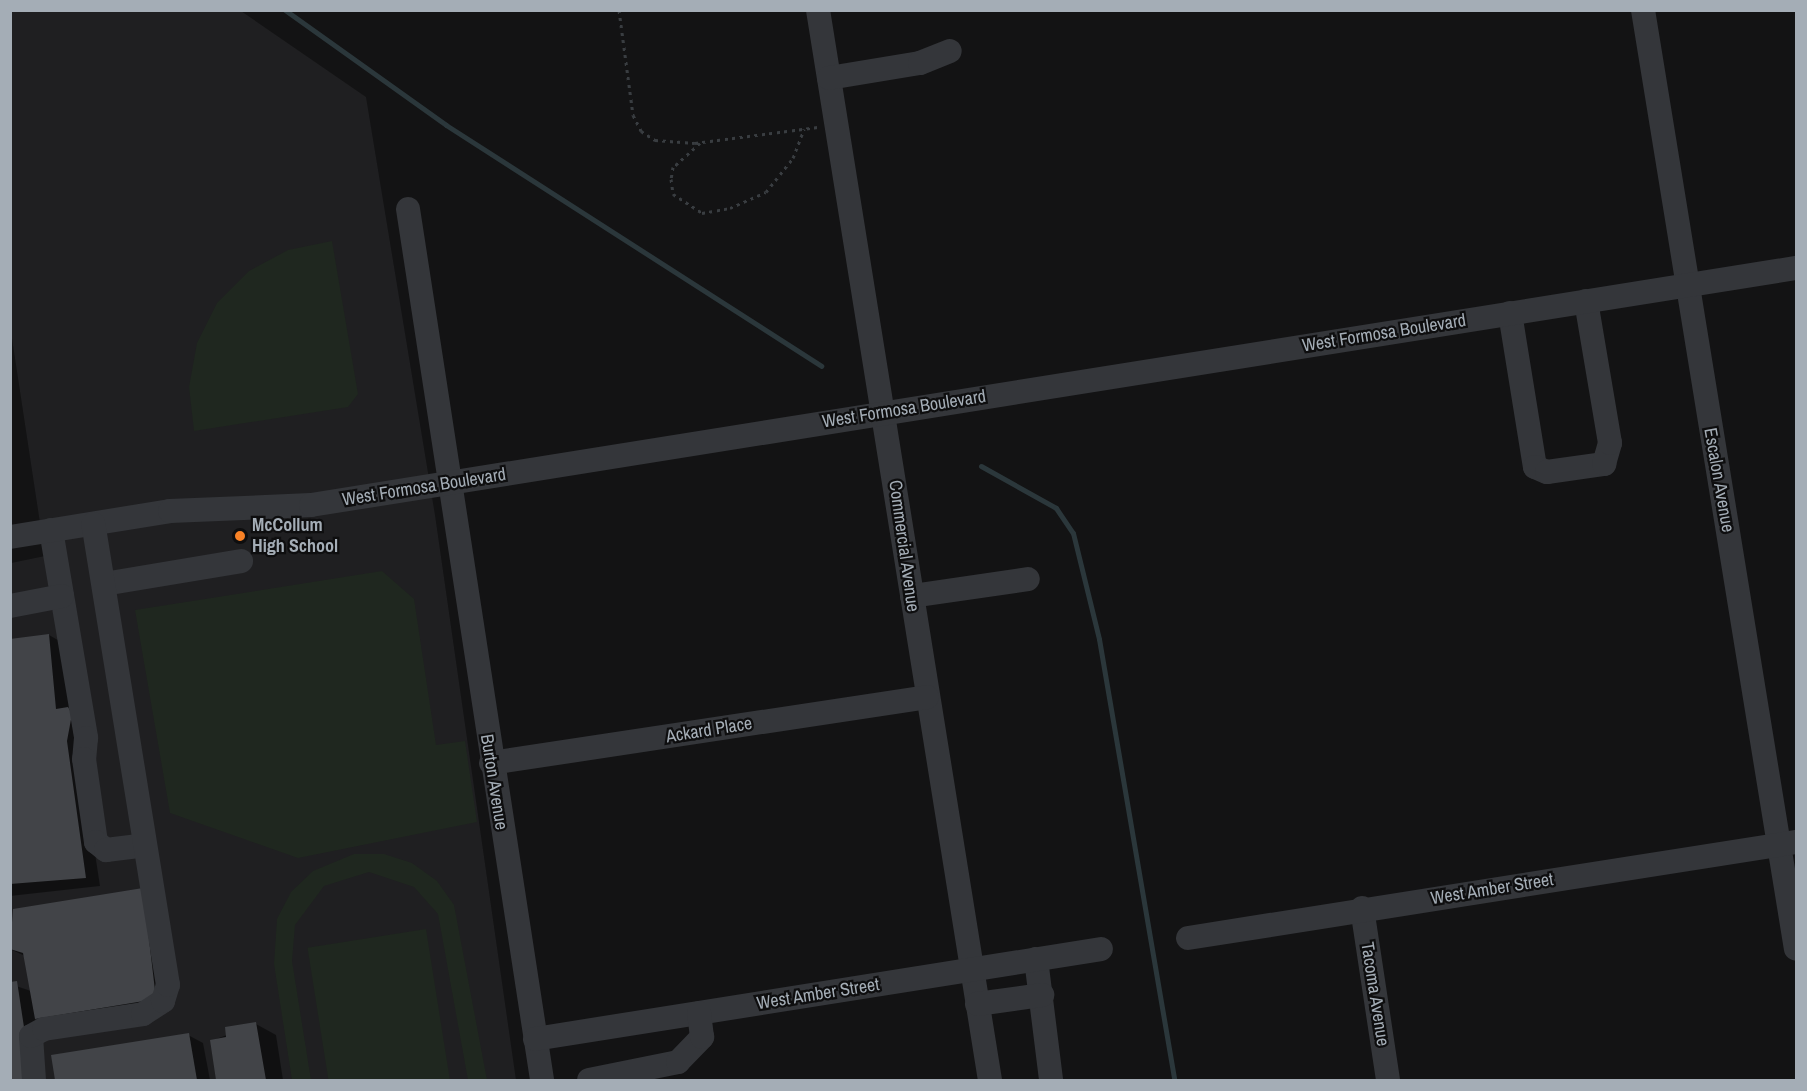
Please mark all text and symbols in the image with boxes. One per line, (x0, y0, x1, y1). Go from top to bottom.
street label: West Formosa Boulevard (1301, 309, 1467, 357)
street label: West Formosa Boulevard (821, 385, 987, 433)
street label: Escalon Avenue (1699, 426, 1739, 534)
street label: West Formosa Boulevard (341, 463, 507, 511)
street label: Commercial Avenue (884, 478, 924, 614)
place label: McCollum High School (252, 515, 338, 558)
marker: McCollum High School (233, 529, 247, 543)
street label: Ackard Place (664, 713, 754, 747)
street label: Burton Avenue (476, 732, 512, 832)
street label: West Amber Street (1429, 869, 1555, 909)
street label: Tacoma Avenue (1356, 940, 1394, 1048)
street label: West Amber Street (755, 974, 881, 1014)

